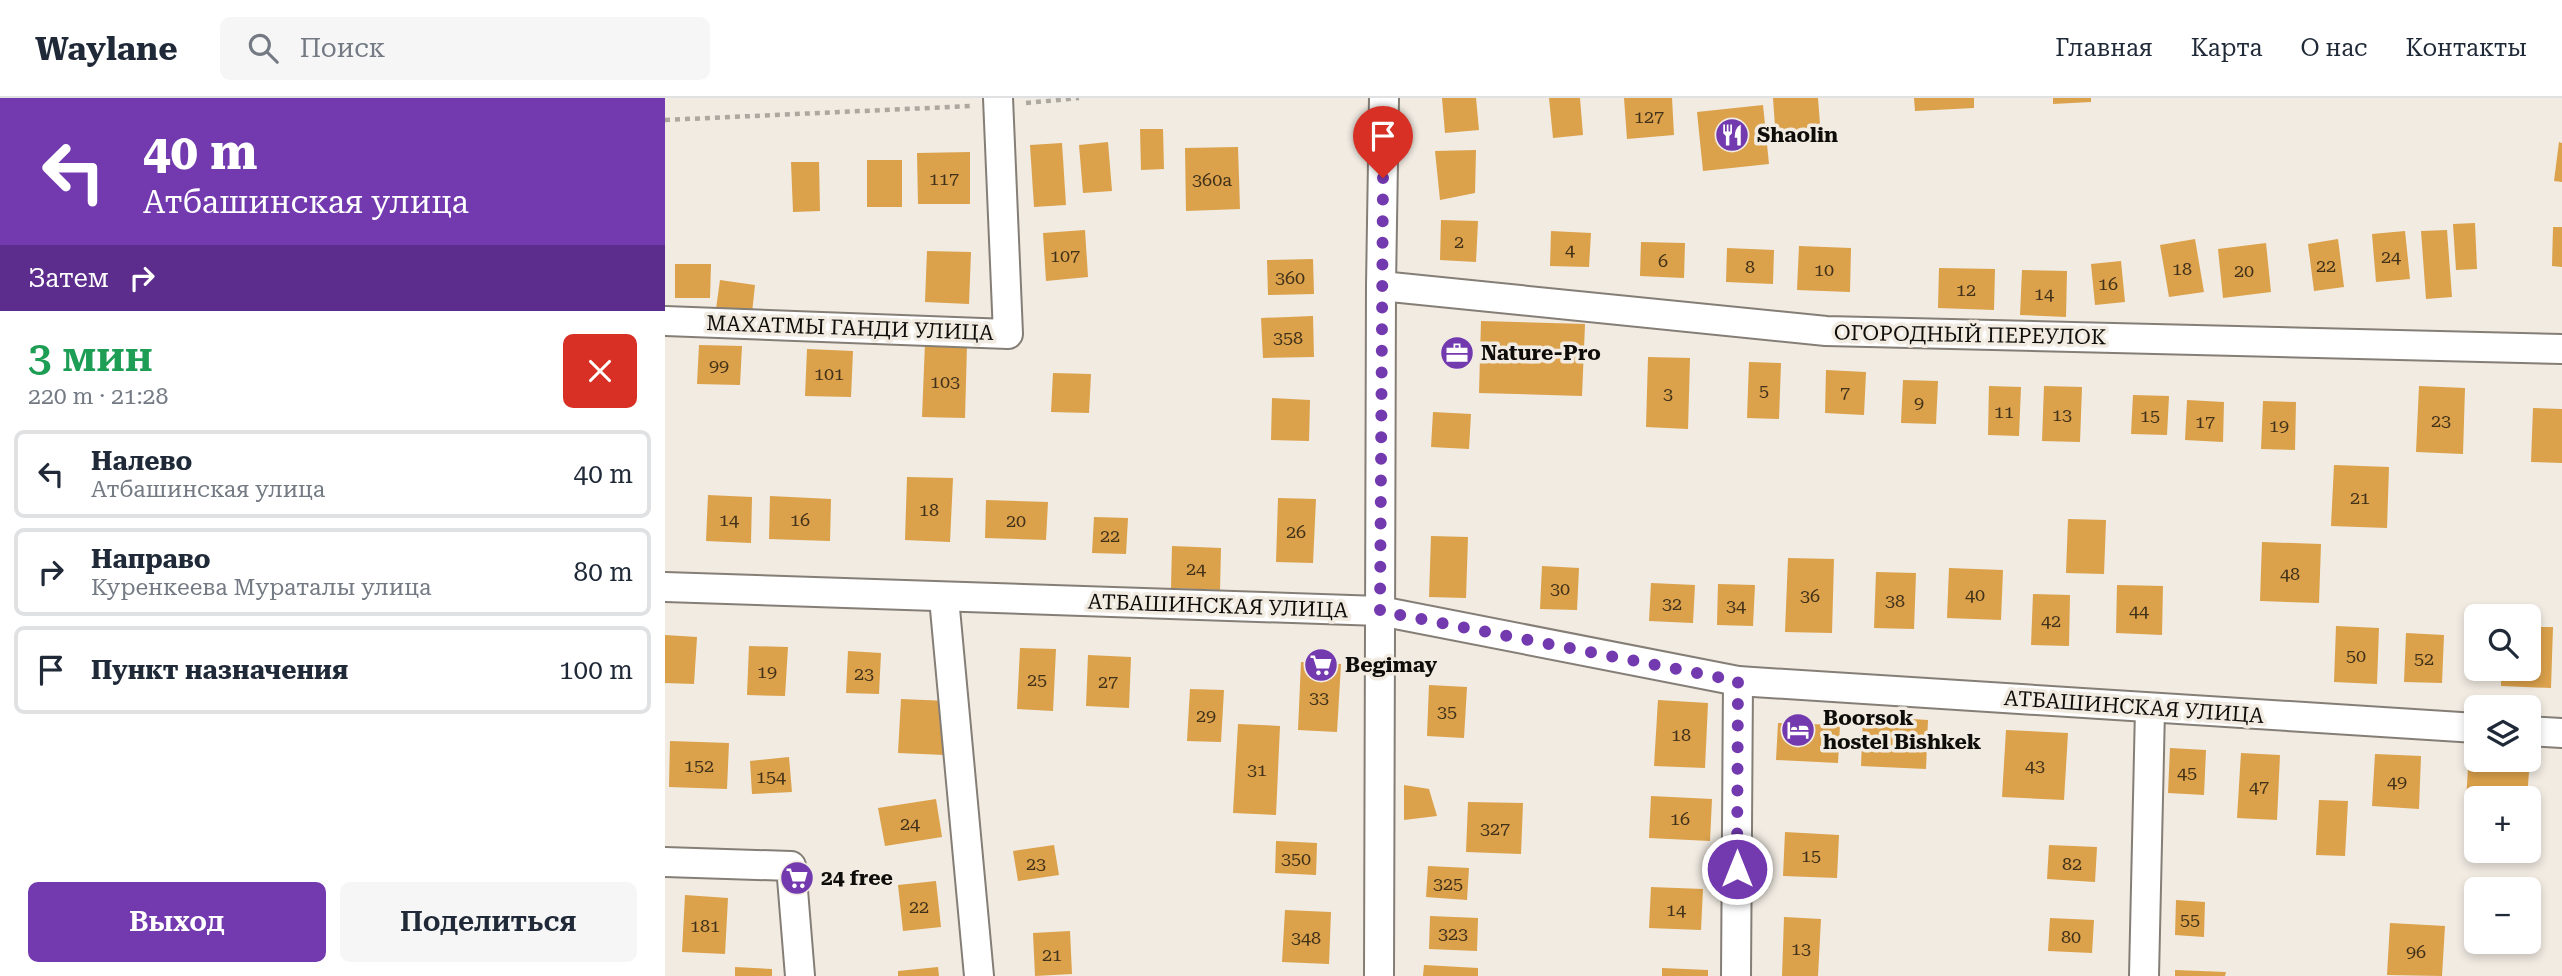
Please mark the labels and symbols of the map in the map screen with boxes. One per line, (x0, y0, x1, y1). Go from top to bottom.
pin (1353, 106, 1413, 178)
house number: 127 (1634, 106, 1664, 127)
restaurant icon: Shaolin (1713, 116, 1751, 154)
place label: Shaolin (1757, 123, 1838, 147)
house number: 117 (929, 168, 959, 189)
house number: 360a (1192, 169, 1232, 190)
house number: 2 (1454, 231, 1464, 252)
house number: 4 (1565, 239, 1575, 260)
house number: 107 (1050, 245, 1080, 266)
house number: 24 (2381, 246, 2401, 267)
house number: 6 (1658, 250, 1668, 271)
house number: 22 (2316, 255, 2336, 276)
house number: 8 (1745, 256, 1755, 277)
house number: 18 (2172, 258, 2192, 279)
house number: 10 (1814, 259, 1834, 280)
house number: 20 (2234, 260, 2254, 281)
house number: 360 (1275, 267, 1305, 288)
house number: 16 (2098, 273, 2118, 294)
house number: 12 (1956, 279, 1976, 300)
house number: 14 (2034, 283, 2054, 304)
street label: МАХАТМЫ ГАНДИ УЛИЦА (706, 311, 994, 345)
street label: ОГОРОДНЫЙ ПЕРЕУЛОК (1834, 321, 2106, 349)
house number: 358 (1273, 327, 1303, 348)
office icon: Nature-Pro (1438, 334, 1476, 372)
place label: Nature-Pro (1481, 341, 1601, 365)
house number: 99 (709, 355, 729, 376)
house number: 101 (814, 363, 844, 384)
house number: 103 (930, 371, 960, 392)
house number: 5 (1759, 380, 1769, 401)
house number: 7 (1840, 382, 1850, 403)
house number: 3 (1663, 383, 1673, 404)
house number: 9 (1914, 392, 1924, 413)
house number: 11 (1994, 401, 2014, 422)
house number: 13 (2052, 404, 2072, 425)
house number: 15 (2140, 405, 2160, 426)
house number: 23 (2431, 410, 2451, 431)
house number: 17 (2195, 411, 2215, 432)
house number: 19 (2269, 415, 2289, 436)
house number: 21 (2350, 487, 2370, 508)
house number: 18 (919, 499, 939, 520)
house number: 14 (719, 509, 739, 530)
house number: 16 (790, 509, 810, 530)
house number: 20 (1006, 510, 1026, 531)
house number: 26 (1286, 521, 1306, 542)
house number: 22 (1100, 525, 1120, 546)
house number: 24 (1186, 558, 1206, 579)
house number: 48 (2280, 563, 2300, 584)
house number: 30 (1550, 578, 1570, 599)
house number: 40 (1965, 584, 1985, 605)
house number: 36 (1800, 585, 1820, 606)
street label: АТБАШИНСКАЯ УЛИЦА (1087, 589, 1349, 623)
house number: 38 (1885, 590, 1905, 611)
house number: 32 (1662, 593, 1682, 614)
house number: 34 (1726, 595, 1746, 616)
house number: 44 (2129, 600, 2149, 621)
house number: 42 (2041, 610, 2061, 631)
house number: 50 (2346, 645, 2366, 666)
supermarket icon: Begimay (1302, 646, 1340, 684)
house number: 52 (2414, 648, 2434, 669)
place label: Begimay (1345, 653, 1438, 677)
house number: 19 (757, 661, 777, 682)
house number: 23 (854, 663, 874, 684)
house number: 25 (1027, 669, 1047, 690)
house number: 27 (1098, 671, 1118, 692)
street label: АТБАШИНСКАЯ УЛИЦА (2003, 686, 2265, 728)
house number: 33 (1309, 687, 1329, 708)
house number: 35 (1437, 701, 1457, 722)
house number: 29 (1196, 705, 1216, 726)
place label: Boorsok hostel Bishkek (1823, 706, 1982, 754)
hotel icon: Boorsok hostel Bishkek (1779, 711, 1817, 749)
house number: 18 (1671, 724, 1691, 745)
house number: 152 (684, 755, 714, 776)
house number: 43 (2025, 755, 2045, 776)
house number: 31 (1247, 759, 1267, 780)
house number: 45 (2177, 762, 2197, 783)
house number: 154 (756, 766, 786, 787)
house number: 49 (2387, 771, 2407, 792)
house number: 47 (2249, 776, 2269, 797)
house number: 16 (1670, 808, 1690, 829)
house number: 24 (900, 813, 920, 834)
house number: 327 (1480, 818, 1510, 839)
position arrow (1700, 832, 1774, 906)
house number: 15 (1801, 845, 1821, 866)
house number: 350 (1281, 848, 1311, 869)
house number: 23 (1026, 853, 1046, 874)
house number: 82 (2062, 853, 2082, 874)
supermarket icon: 24 free (778, 859, 816, 897)
place label: 24 free (821, 866, 893, 890)
house number: 325 (1433, 873, 1463, 894)
house number: 22 (909, 896, 929, 917)
house number: 14 (1666, 899, 1686, 920)
house number: 55 (2180, 909, 2200, 930)
house number: 181 (690, 915, 720, 936)
house number: 323 (1438, 923, 1468, 944)
house number: 80 (2061, 926, 2081, 947)
house number: 348 (1291, 927, 1321, 948)
house number: 13 (1791, 938, 1811, 959)
house number: 96 (2406, 941, 2426, 962)
house number: 21 (1042, 944, 1062, 965)

